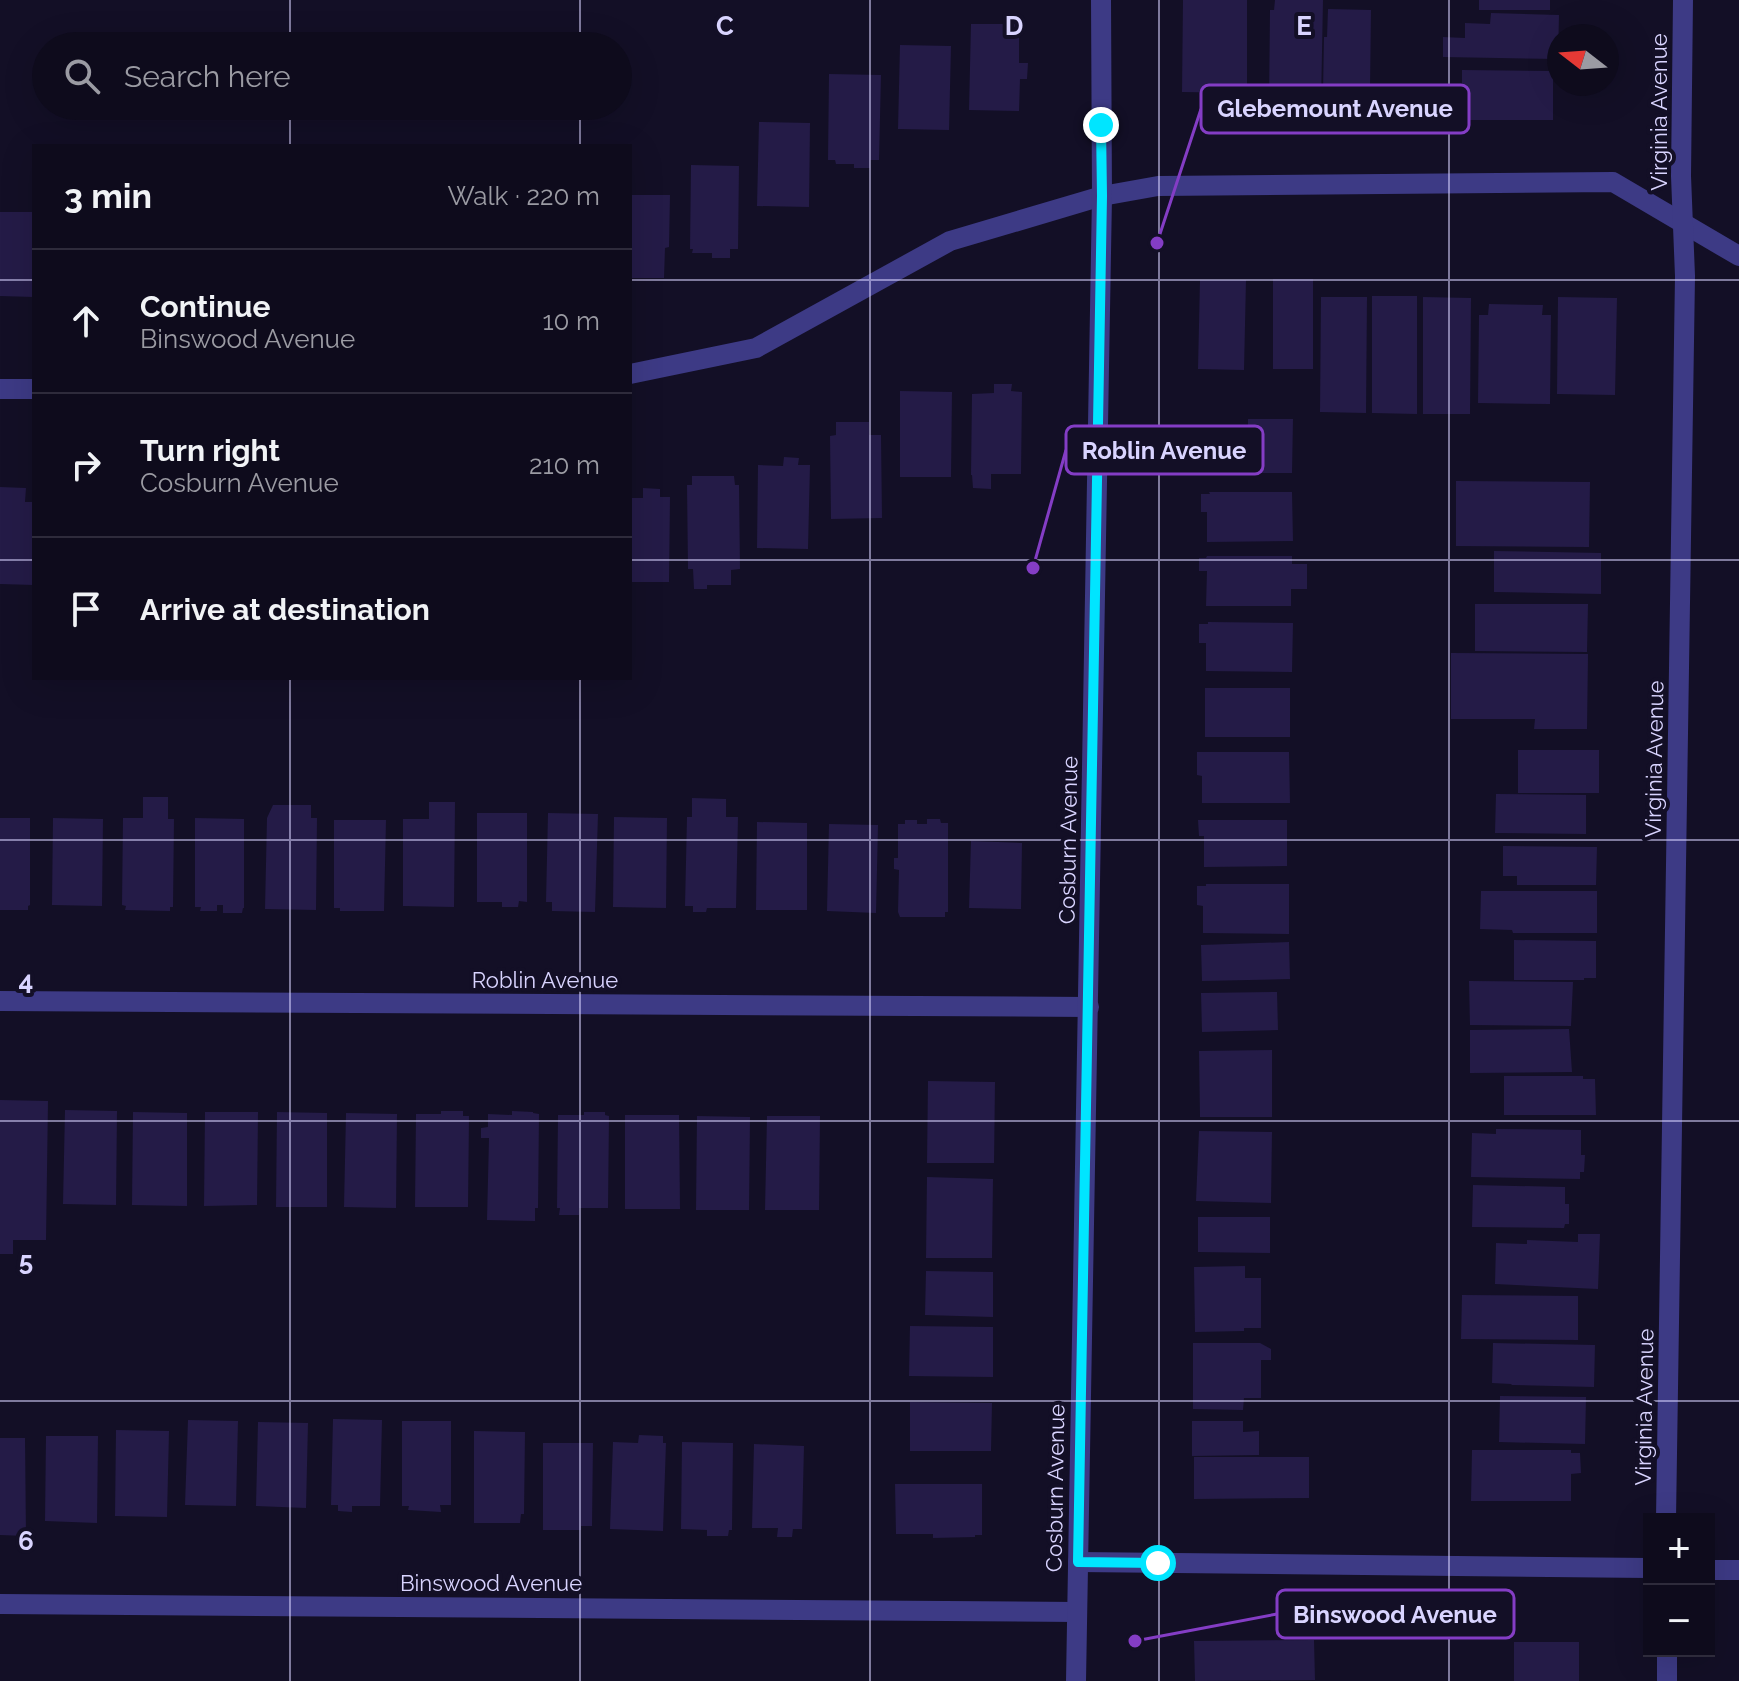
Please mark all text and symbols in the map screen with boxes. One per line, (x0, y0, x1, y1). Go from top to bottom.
text: C (716, 11, 734, 41)
text: D (1005, 11, 1023, 41)
text: E (1296, 11, 1312, 41)
north arrow (1547, 24, 1619, 96)
search box (32, 32, 632, 120)
street label: Virginia Avenue (1646, 33, 1672, 191)
icon: search (60, 54, 104, 98)
text: Search here (124, 59, 291, 94)
callout: Glebemount Avenue (1201, 85, 1469, 133)
text: Glebemount Avenue (1217, 94, 1453, 123)
route end (1083, 107, 1119, 143)
text: 3 min (64, 176, 152, 216)
text: Walk · 220 m (447, 181, 600, 211)
text: Continue (140, 289, 271, 324)
icon: ahead (64, 299, 108, 343)
text: 10 m (542, 306, 600, 336)
text: Binswood Avenue (140, 324, 355, 354)
callout: Roblin Avenue (1066, 426, 1263, 474)
text: Turn right (140, 433, 280, 468)
text: Roblin Avenue (1082, 436, 1246, 465)
icon: right (64, 443, 108, 487)
text: 210 m (529, 450, 600, 480)
text: Cosburn Avenue (140, 468, 339, 498)
icon: arrive (64, 587, 108, 631)
text: Arrive at destination (140, 592, 430, 627)
street label: Virginia Avenue (1640, 680, 1668, 838)
street label: Cosburn Avenue (1054, 756, 1082, 924)
text: 4 (19, 966, 33, 996)
street label: Roblin Avenue (472, 967, 618, 993)
text: 5 (19, 1246, 33, 1276)
street label: Virginia Avenue (1630, 1328, 1658, 1486)
street label: Cosburn Avenue (1041, 1404, 1069, 1572)
map controls (1643, 1513, 1715, 1657)
button: + (1643, 1513, 1715, 1585)
text: 6 (18, 1526, 34, 1556)
route start (1140, 1545, 1176, 1581)
street label: Binswood Avenue (400, 1570, 582, 1596)
button: − (1643, 1585, 1715, 1657)
callout: Binswood Avenue (1277, 1590, 1514, 1638)
text: Binswood Avenue (1293, 1600, 1497, 1629)

